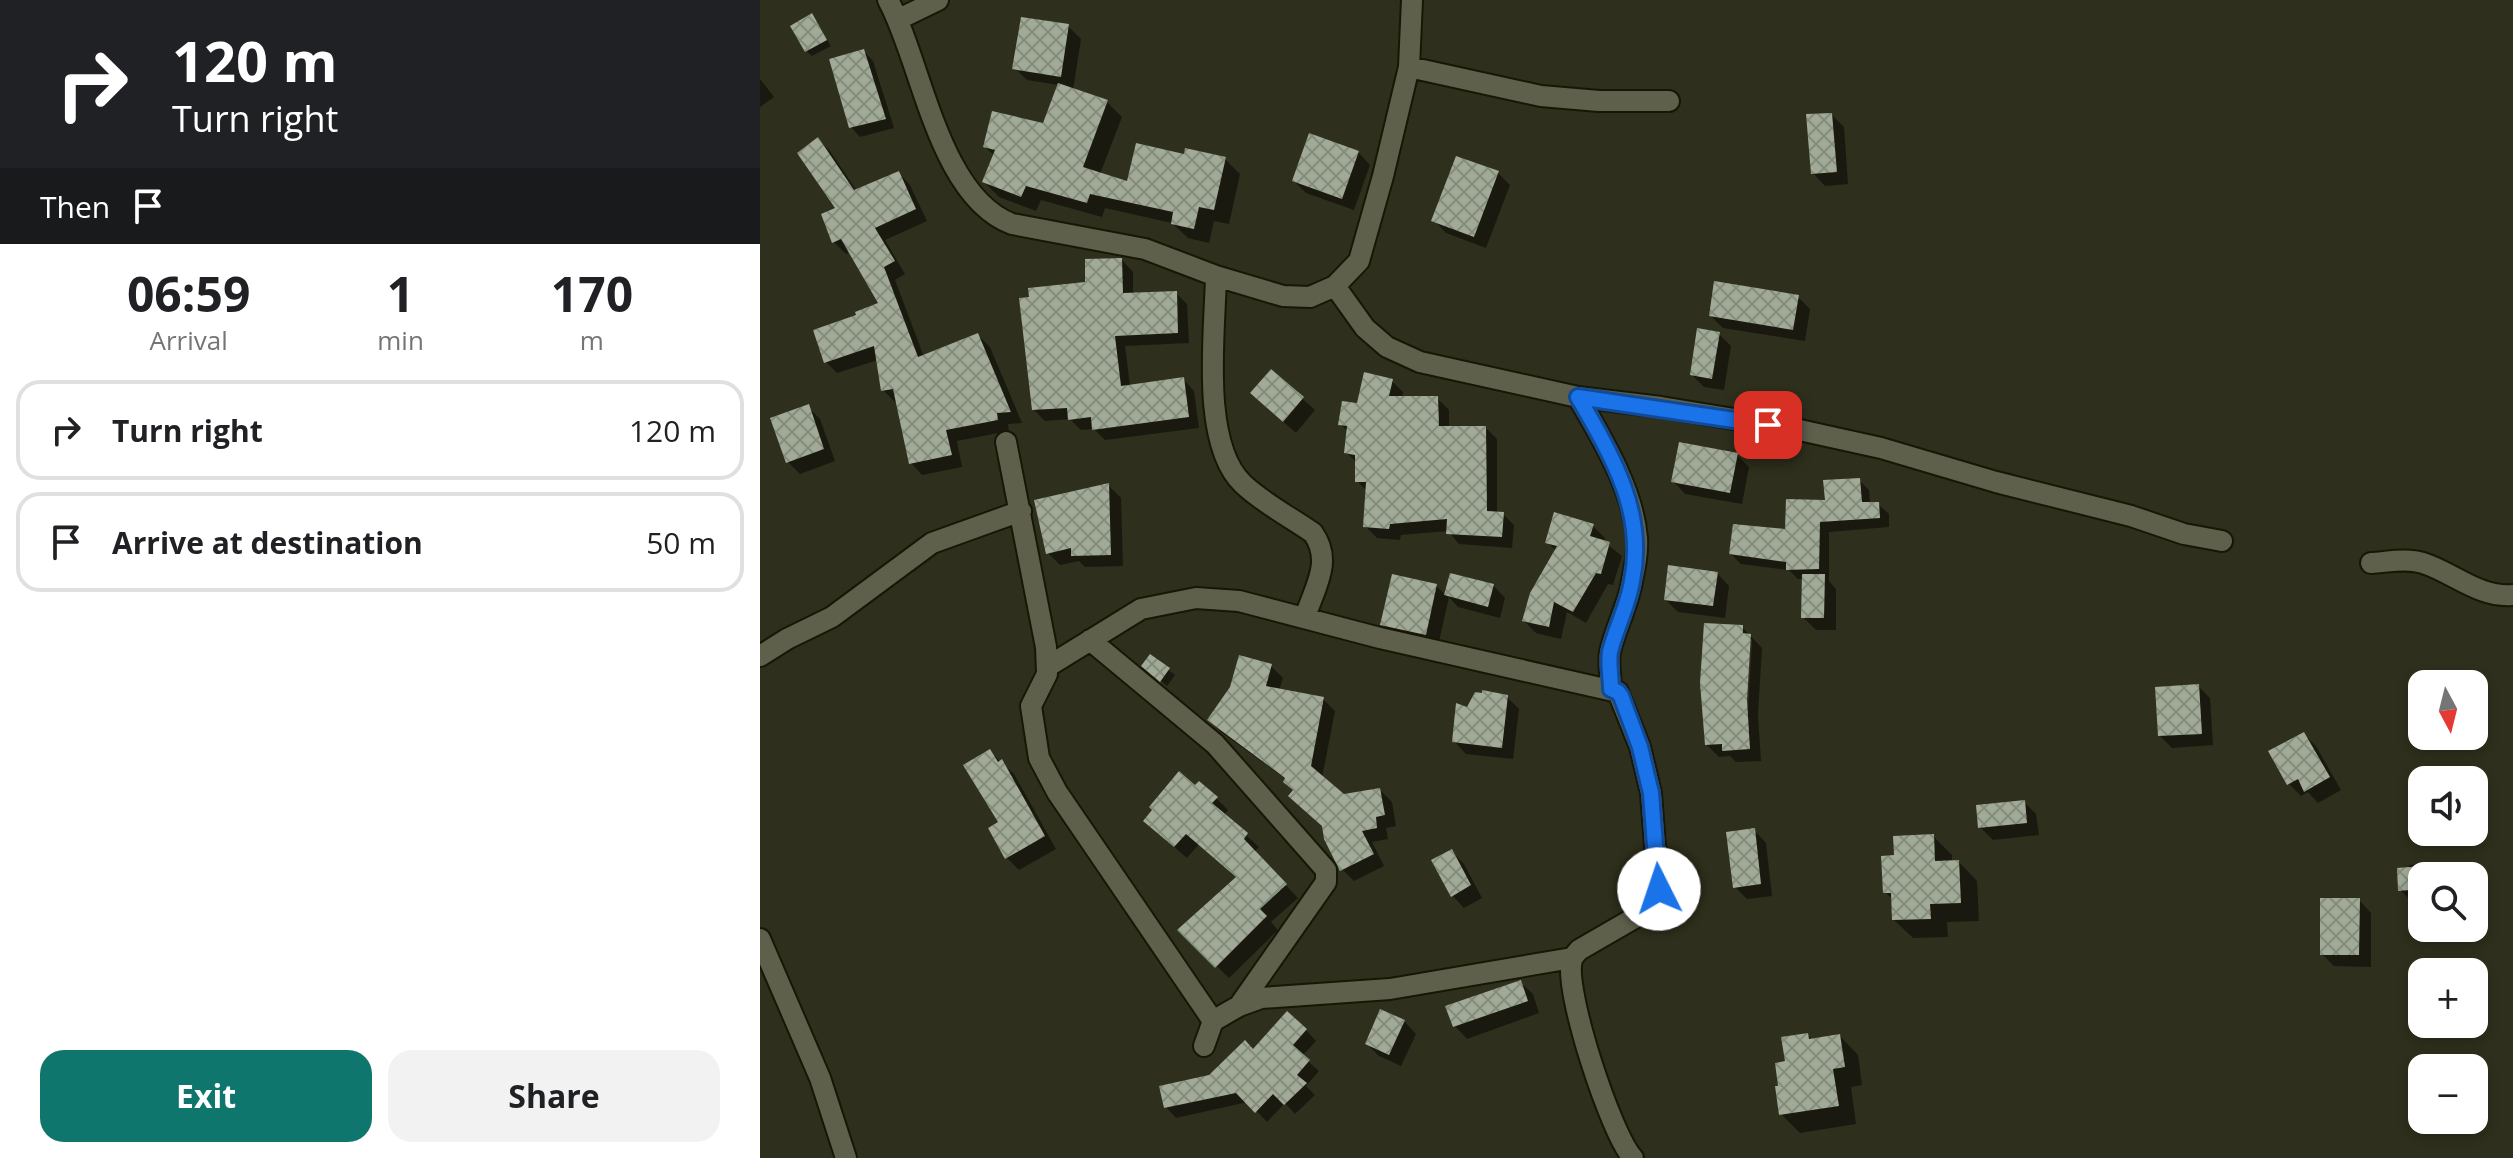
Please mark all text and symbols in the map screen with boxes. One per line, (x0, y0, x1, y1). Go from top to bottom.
text: 120 m (172, 22, 338, 98)
icon: right (40, 32, 144, 136)
text: Turn right (172, 94, 338, 143)
icon: arrive (126, 184, 170, 228)
text: Then (40, 186, 110, 227)
text: 06:59 (127, 261, 250, 326)
text: 1 (387, 261, 414, 326)
text: 170 (551, 261, 633, 326)
text: Arrival (149, 322, 228, 358)
text: min (377, 322, 424, 358)
text: m (580, 322, 604, 358)
pin (1734, 391, 1802, 459)
icon: arrive (1746, 403, 1790, 447)
icon: right (44, 408, 88, 452)
text: Turn right (112, 410, 263, 451)
text: 120 m (629, 410, 716, 451)
icon: arrive (44, 520, 88, 564)
text: Arrive at destination (112, 522, 423, 563)
text: 50 m (646, 522, 716, 563)
north arrow (2408, 670, 2488, 750)
map controls (2408, 670, 2488, 1134)
button: sound (2408, 766, 2488, 846)
position arrow (1617, 847, 1701, 931)
button: search (2408, 862, 2488, 942)
button: + (2408, 958, 2488, 1038)
button: Exit (40, 1050, 372, 1142)
button: Share (388, 1050, 720, 1142)
button: − (2408, 1054, 2488, 1134)

